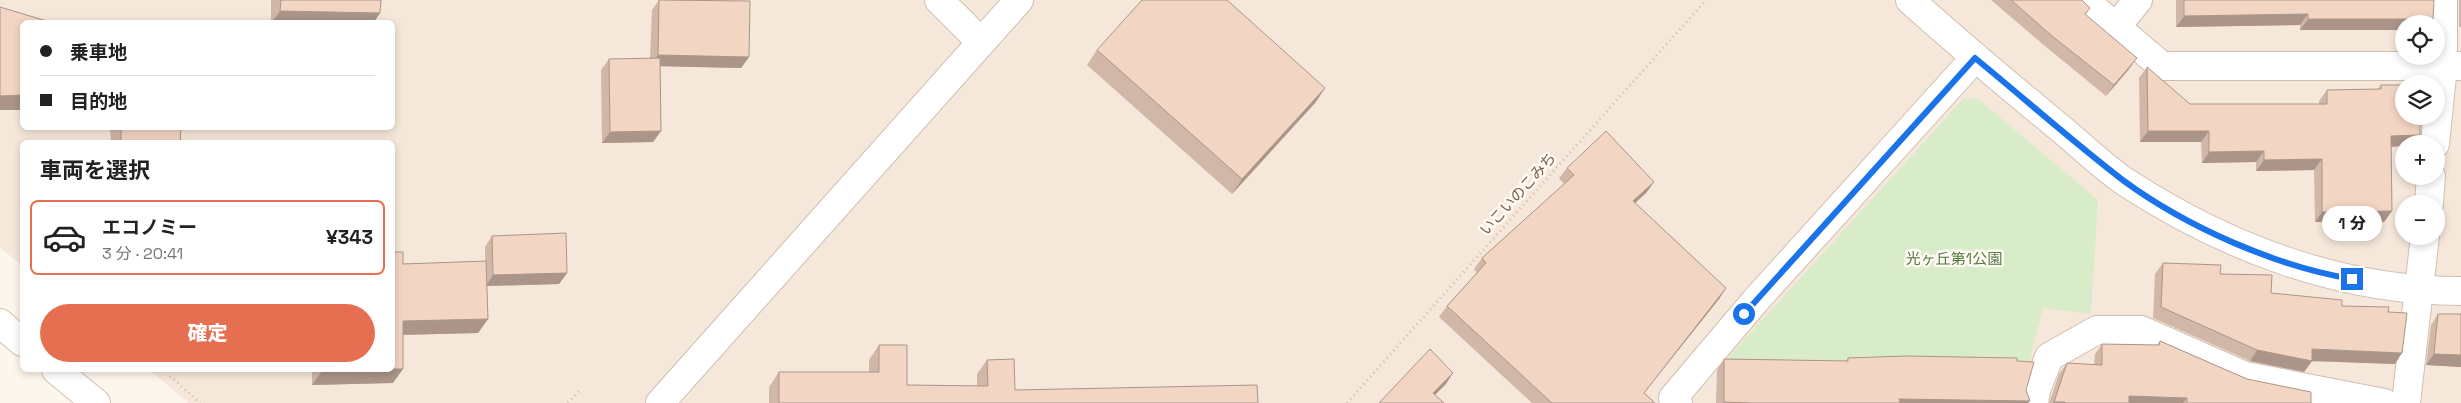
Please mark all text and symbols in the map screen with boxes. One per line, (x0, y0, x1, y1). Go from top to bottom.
map controls (2395, 15, 2445, 245)
button: locate (2395, 15, 2445, 65)
text: 乗車地 (70, 40, 127, 65)
button: layers (2395, 75, 2445, 125)
text: 目的地 (70, 89, 127, 114)
button: + (2395, 135, 2445, 185)
street label: いこいのこみち (1475, 148, 1560, 239)
text: 車両を選択 (40, 156, 150, 184)
button: − (2395, 195, 2445, 245)
callout: 1 分 (2322, 206, 2382, 242)
text: 1 分 (2338, 213, 2366, 234)
icon: car (42, 215, 87, 260)
text: エコノミー (102, 215, 197, 240)
text: ¥343 (326, 225, 373, 250)
text: 3 分 · 20:41 (102, 243, 183, 264)
park label: 光ヶ丘第1公園 (1906, 249, 2002, 268)
route end (2341, 268, 2363, 290)
route start (1733, 303, 1755, 325)
button: 確定 (40, 304, 375, 362)

